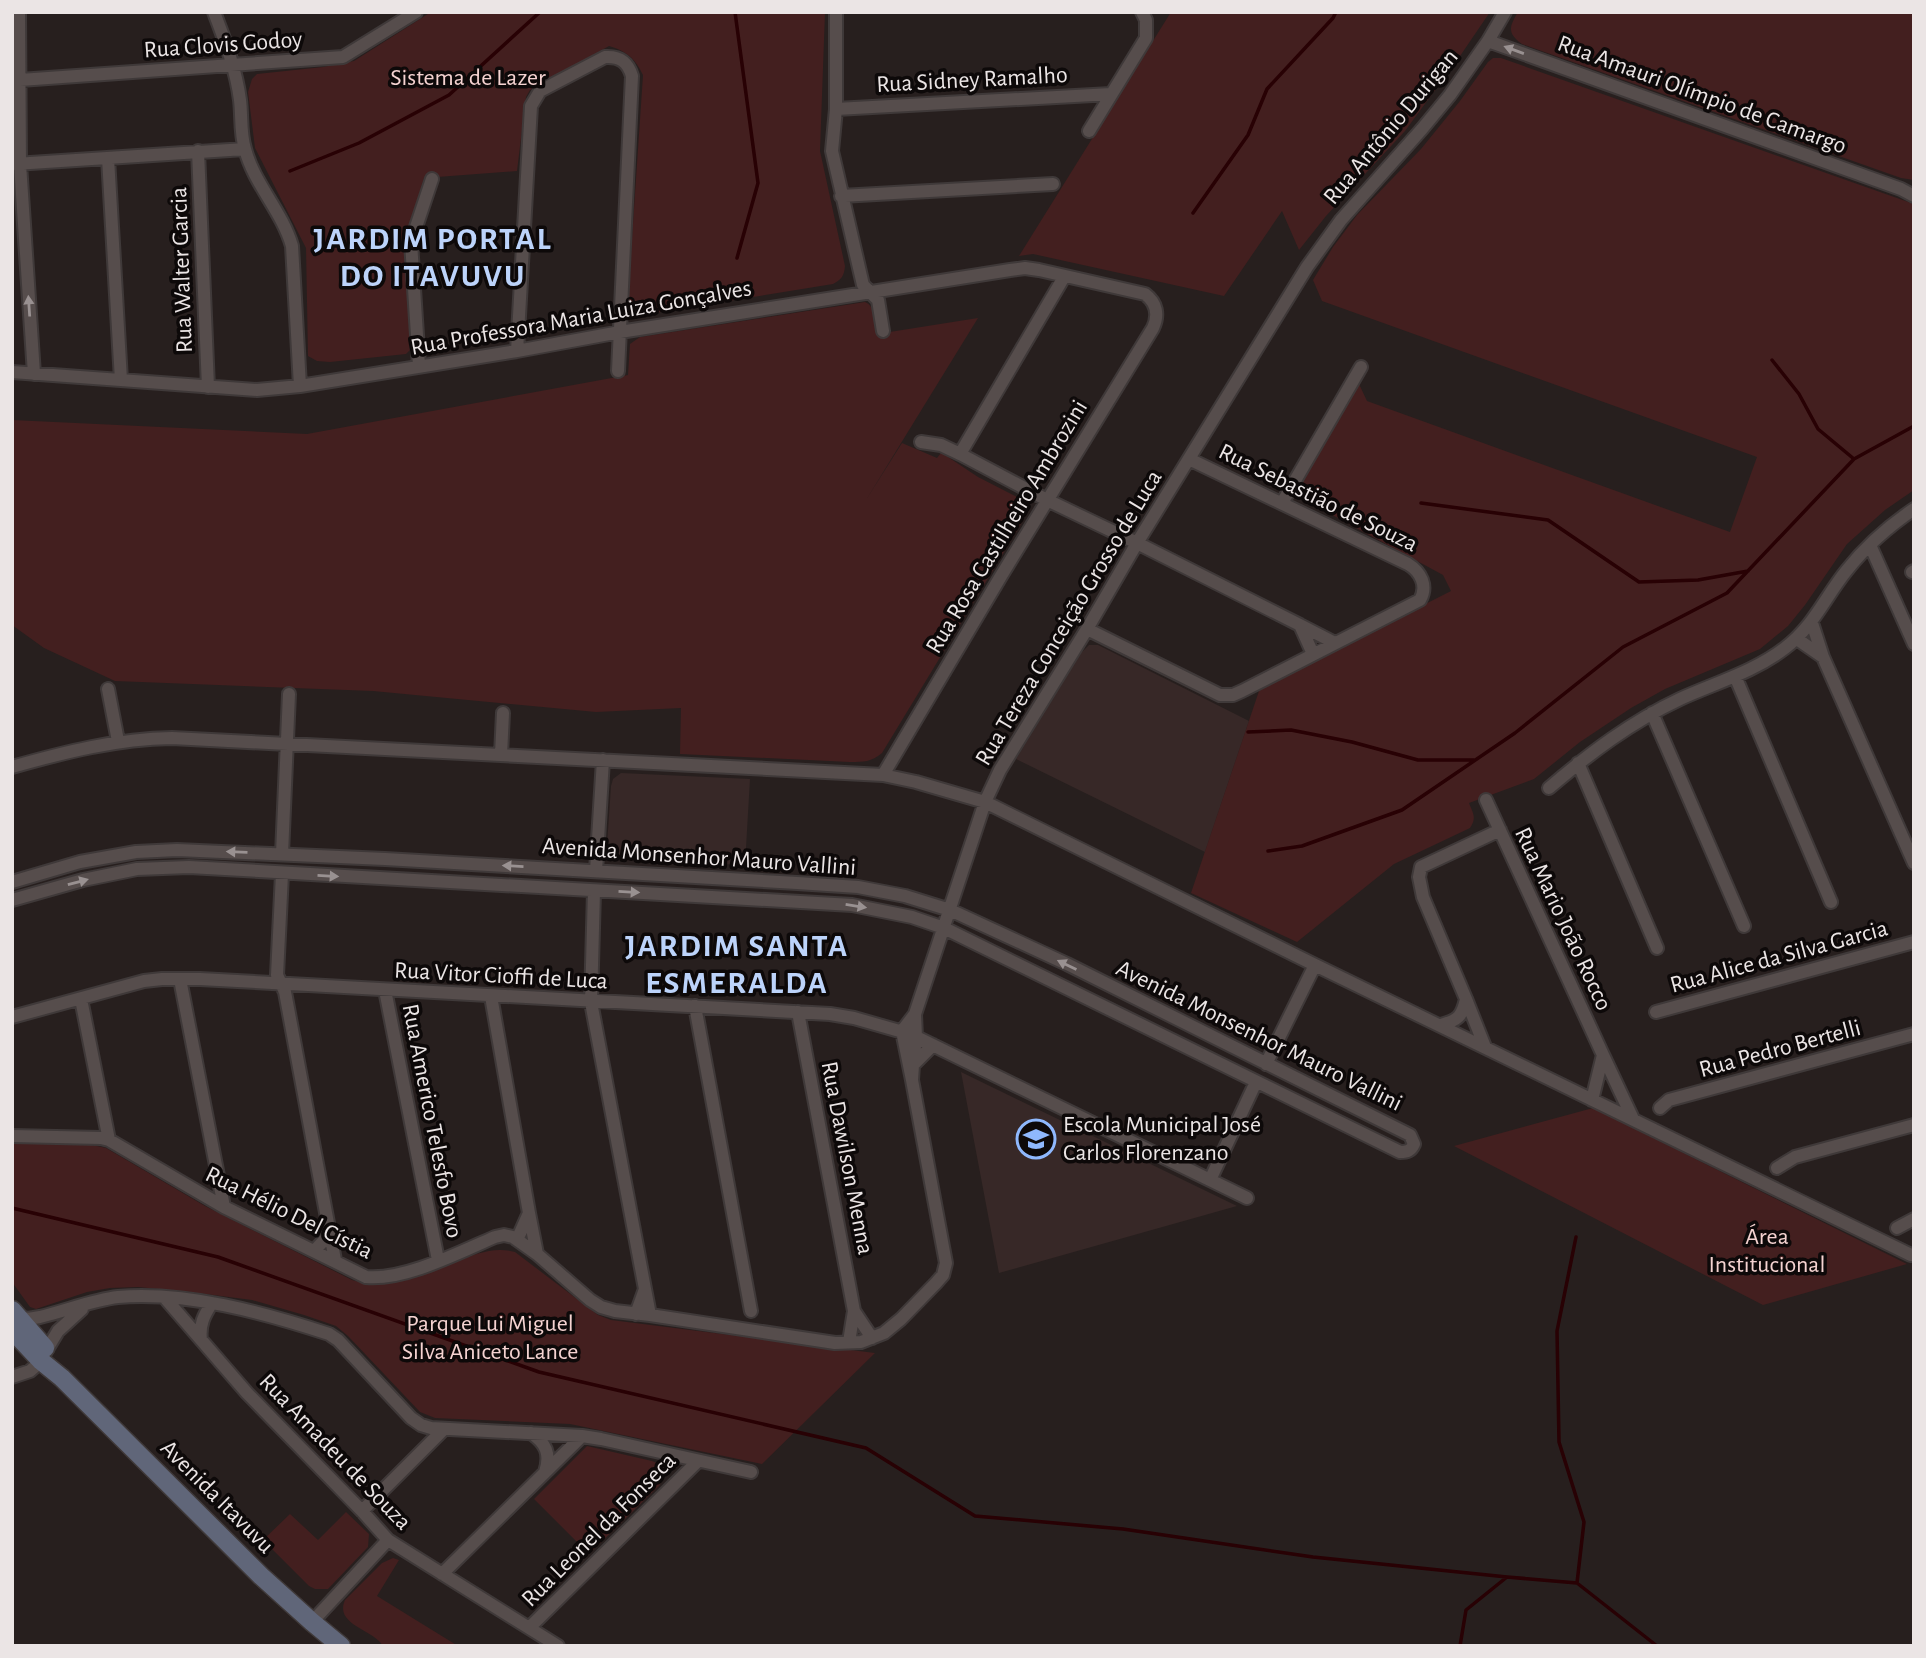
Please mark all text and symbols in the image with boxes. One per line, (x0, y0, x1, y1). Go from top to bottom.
street label: Rua Clovis Godoy (143, 27, 303, 63)
street label: Rua Amauri Olímpio de Camargo (1554, 31, 1850, 159)
one-way arrow (1503, 44, 1524, 55)
street label: Rua Antônio Durigan (1319, 45, 1463, 209)
street label: Rua Sidney Ramalho (876, 63, 1068, 97)
park label: Sistema de Lazer (390, 66, 546, 90)
street label: Rua Walter Garcia (167, 187, 197, 353)
district label: JARDIM PORTAL DO ITAVUVU (313, 223, 553, 292)
street label: Rua Professora Maria Luiza Gonçalves (409, 276, 753, 360)
one-way arrow (24, 294, 35, 316)
street label: Rua Rosa Castilheiro Ambrozini (922, 396, 1092, 658)
street label: Rua Sebastião de Souza (1215, 439, 1421, 557)
street label: Rua Tereza Conceição Grosso de Luca (971, 466, 1167, 770)
street label: Rua Mario João Rocco (1510, 824, 1616, 1014)
street label: Avenida Monsenhor Mauro Vallini (541, 834, 857, 880)
one-way arrow (225, 847, 247, 858)
one-way arrow (502, 861, 524, 872)
one-way arrow (317, 871, 339, 882)
one-way arrow (67, 876, 89, 887)
one-way arrow (618, 886, 640, 897)
one-way arrow (845, 901, 867, 912)
street label: Rua Alice da Silva Garcia (1668, 916, 1890, 998)
district label: JARDIM SANTA ESMERALDA (625, 930, 849, 999)
street label: Avenida Monsenhor Mauro Vallini (1112, 956, 1406, 1116)
street label: Rua Vitor Cioffi de Luca (394, 958, 608, 994)
one-way arrow (1057, 959, 1077, 970)
street label: Rua Americo Telesfo Bovo (398, 1002, 466, 1240)
street label: Rua Pedro Bertelli (1697, 1016, 1863, 1082)
street label: Rua Dawilson Menna (816, 1059, 878, 1257)
place label: Escola Municipal José Carlos Florenzano (1063, 1113, 1261, 1165)
school or university icon: Escola Municipal José Carlos Florenzano (1015, 1118, 1057, 1160)
street label: Rua Hélio Del Cístia (202, 1162, 376, 1264)
park label: Área Institucional (1709, 1223, 1825, 1277)
park label: Parque Lui Miguel Silva Aniceto Lance (402, 1312, 578, 1364)
street label: Rua Amadeu de Souza (254, 1369, 416, 1535)
street label: Avenida Itavuvu (156, 1436, 278, 1558)
street label: Rua Leonel da Fonseca (517, 1448, 681, 1612)

